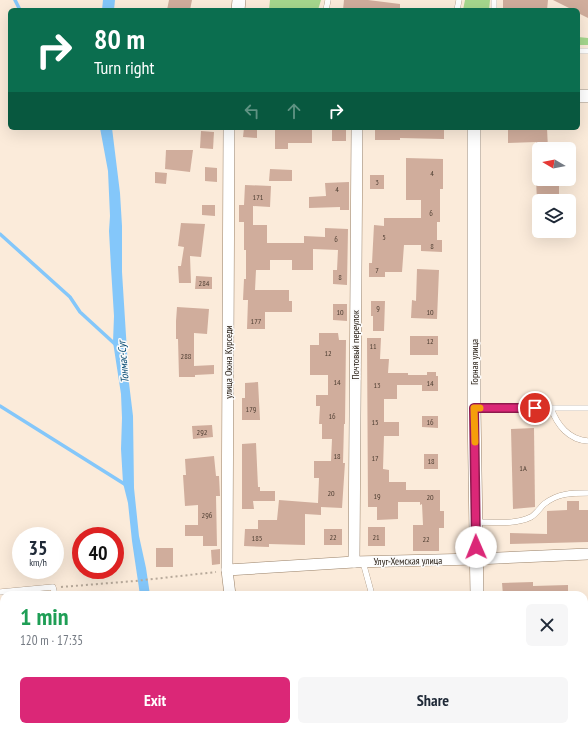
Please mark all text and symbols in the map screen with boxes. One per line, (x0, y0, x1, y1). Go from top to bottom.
text: 80 m (94, 20, 145, 57)
icon: right (28, 24, 80, 76)
text: Turn right (94, 56, 154, 79)
icon: left (241, 100, 263, 122)
icon: ahead (283, 100, 305, 122)
icon: right (325, 100, 347, 122)
north arrow (532, 142, 576, 186)
map controls (532, 142, 576, 238)
house number: 4 (430, 168, 434, 178)
house number: 3 (375, 177, 379, 187)
house number: 4 (335, 184, 339, 194)
house number: 171 (253, 192, 264, 202)
button: layers (532, 194, 576, 238)
house number: 6 (429, 208, 433, 218)
house number: 5 (382, 232, 386, 242)
house number: 6 (334, 234, 338, 244)
house number: 8 (430, 241, 434, 251)
house number: 7 (375, 265, 379, 275)
house number: 8 (338, 272, 342, 282)
house number: 284 (199, 278, 210, 288)
house number: 9 (376, 303, 380, 313)
house number: 10 (336, 307, 344, 317)
house number: 10 (426, 307, 434, 317)
street label: Почтовый переулок (349, 310, 362, 380)
house number: 177 (251, 316, 262, 326)
street label: улица Оюна Курседи (222, 325, 235, 399)
house number: 12 (426, 336, 434, 346)
water label: Тонмас-Суг (114, 338, 132, 384)
street label: Горная улица (468, 339, 481, 385)
house number: 11 (369, 341, 377, 351)
house number: 12 (324, 348, 332, 358)
house number: 288 (181, 351, 192, 361)
house number: 14 (333, 377, 341, 387)
house number: 14 (426, 378, 434, 388)
house number: 13 (373, 380, 381, 390)
pin (518, 391, 552, 425)
icon: arrive (524, 397, 546, 419)
house number: 179 (246, 404, 257, 414)
house number: 16 (328, 411, 336, 421)
house number: 15 (371, 417, 379, 427)
house number: 16 (426, 417, 434, 427)
house number: 292 (197, 427, 208, 437)
house number: 18 (333, 451, 341, 461)
house number: 17 (371, 453, 379, 463)
house number: 18 (427, 456, 435, 466)
house number: 1А (519, 463, 527, 473)
house number: 20 (327, 488, 335, 498)
house number: 19 (373, 491, 381, 501)
house number: 20 (426, 492, 434, 502)
house number: 296 (202, 510, 213, 520)
position arrow (455, 526, 497, 568)
speed limit sign: 40 (72, 527, 124, 579)
house number: 22 (329, 532, 337, 542)
house number: 21 (372, 532, 380, 542)
house number: 185 (252, 533, 262, 543)
house number: 22 (422, 534, 430, 544)
text: 35 (28, 535, 48, 561)
street label: Улуг-Хемская улица (374, 554, 442, 568)
text: km/h (29, 556, 47, 569)
text: 1 min (20, 601, 68, 632)
button: close (526, 604, 568, 646)
text: 120 m · 17:35 (20, 632, 83, 649)
button: Exit (20, 677, 290, 723)
button: Share (298, 677, 568, 723)

